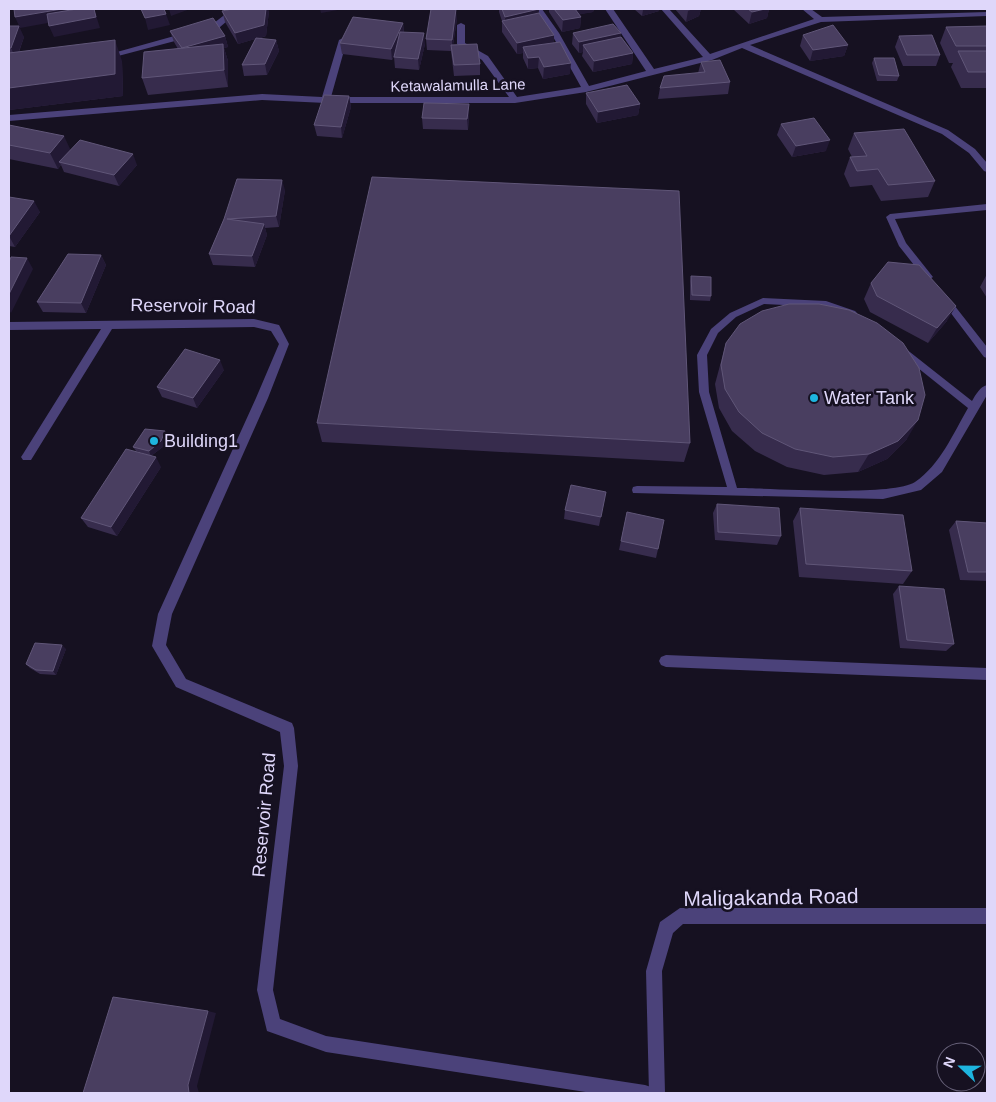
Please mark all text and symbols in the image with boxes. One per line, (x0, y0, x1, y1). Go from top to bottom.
street label: Ketawalamulla Lane (390, 75, 526, 95)
street label: Reservoir Road (130, 295, 256, 317)
place label: Water Tank (824, 388, 915, 408)
marker: Water Tank (808, 392, 820, 404)
place label: Building1 (164, 431, 238, 451)
marker: Building1 (148, 435, 160, 447)
street label: Reservoir Road (249, 752, 279, 878)
street label: Maligakanda Road (683, 884, 859, 910)
north arrow (936, 1042, 986, 1092)
text: N (940, 1054, 958, 1070)

